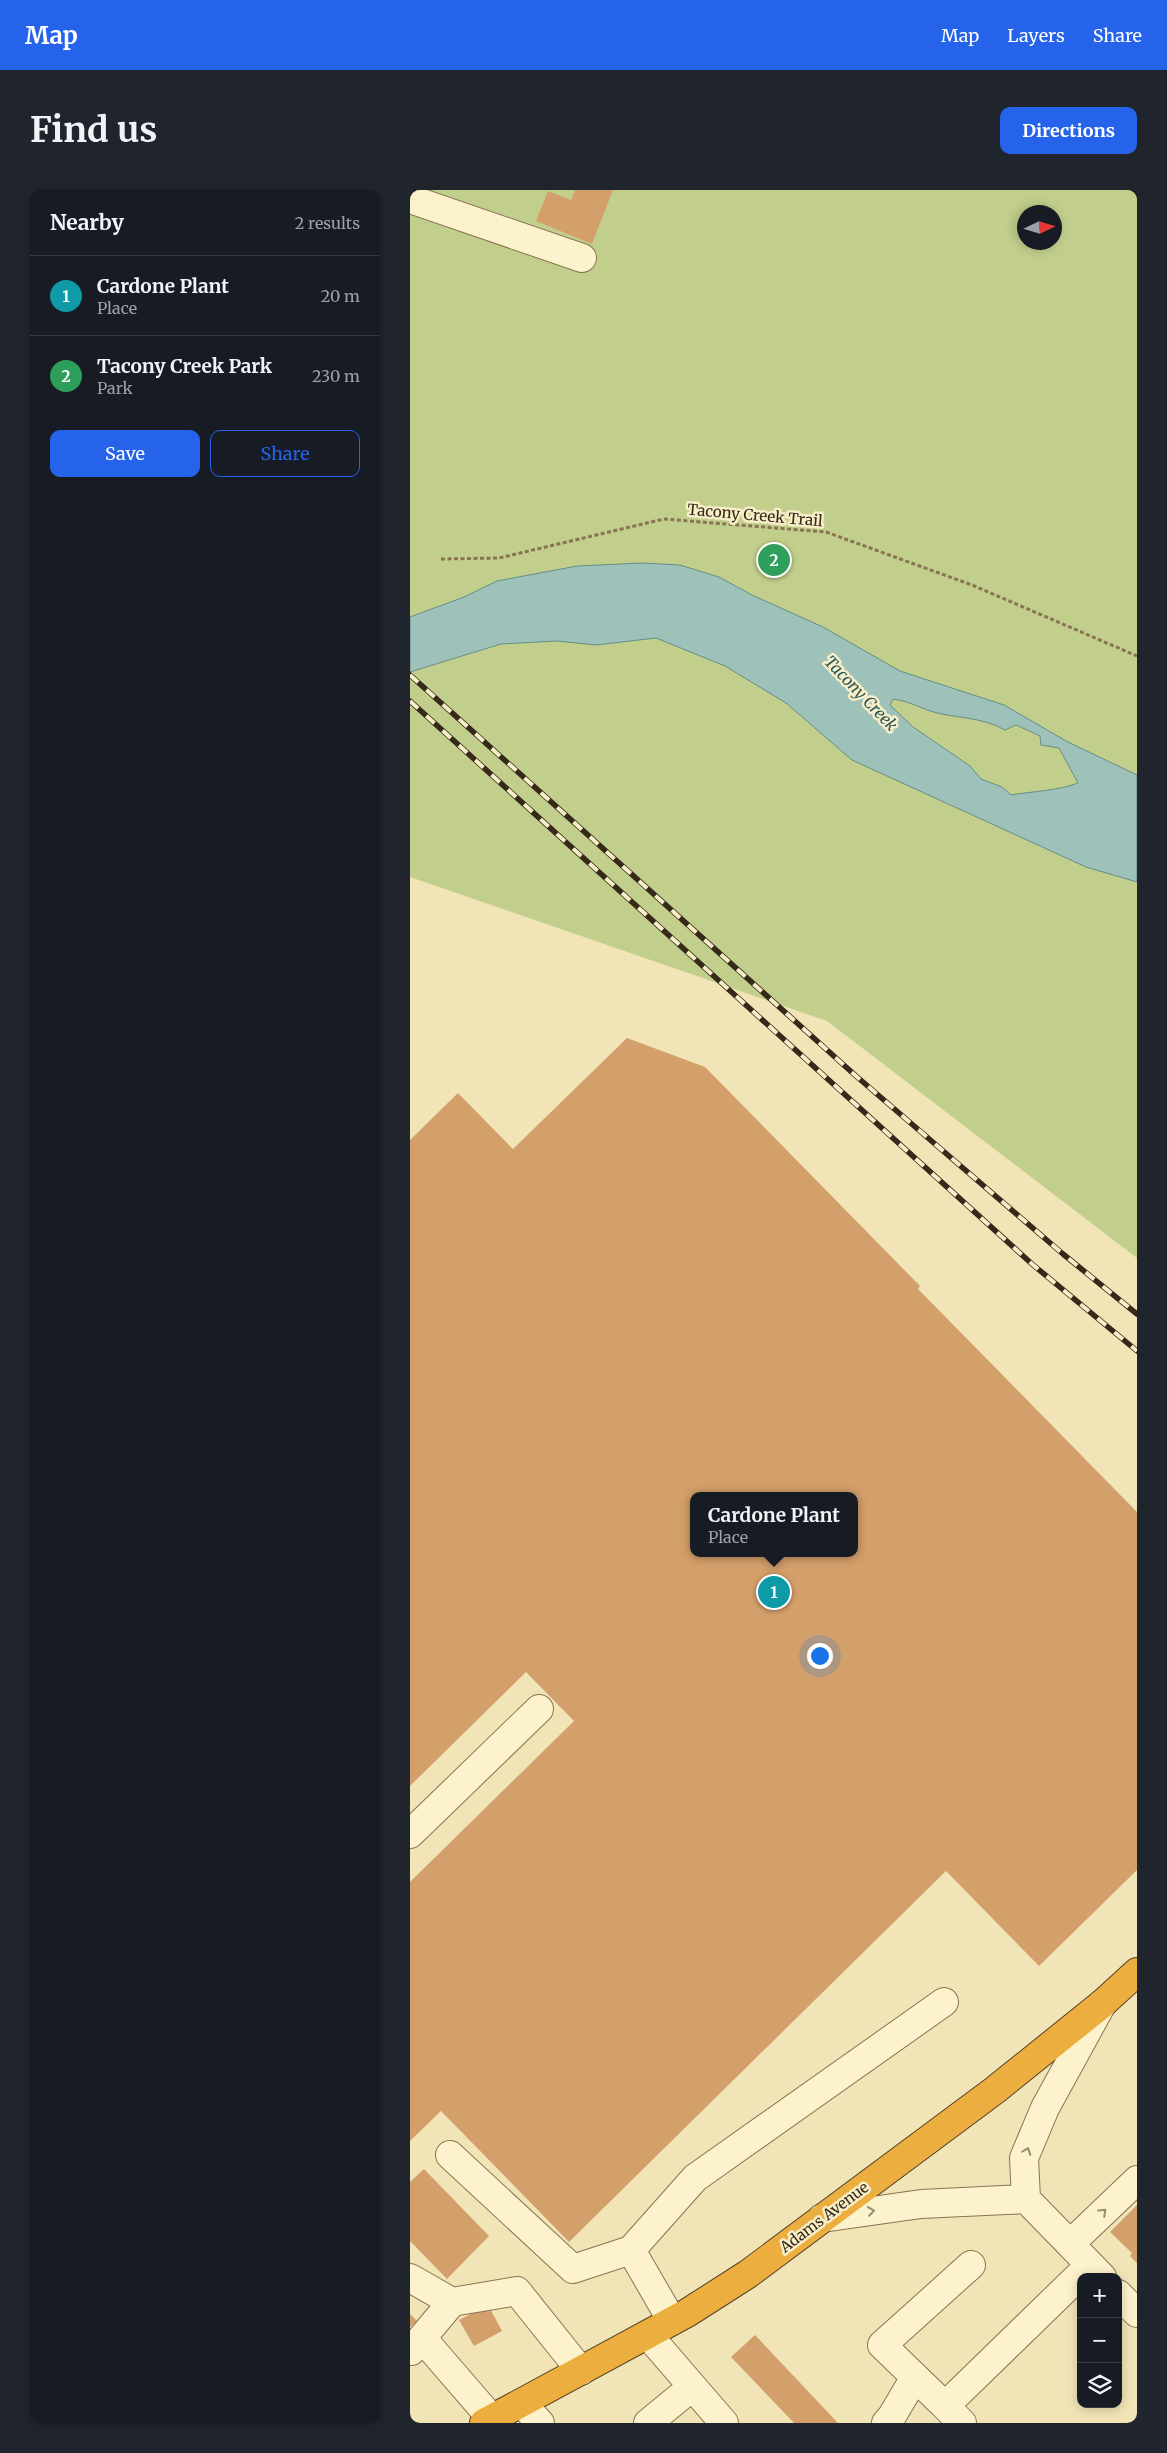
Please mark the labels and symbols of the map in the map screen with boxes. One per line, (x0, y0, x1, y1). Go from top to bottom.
north arrow (1017, 205, 1062, 250)
street label: Tacony Creek Trail (687, 500, 824, 530)
pin: 2 (758, 541, 790, 579)
water label: Tacony Creek (820, 651, 902, 735)
pin: 1 (758, 1573, 790, 1611)
your location (807, 1643, 833, 1669)
one-way arrow (1021, 2147, 1031, 2156)
street label: Adams Avenue (775, 2177, 872, 2257)
one-way arrow (867, 2206, 875, 2217)
one-way arrow (1098, 2209, 1107, 2218)

